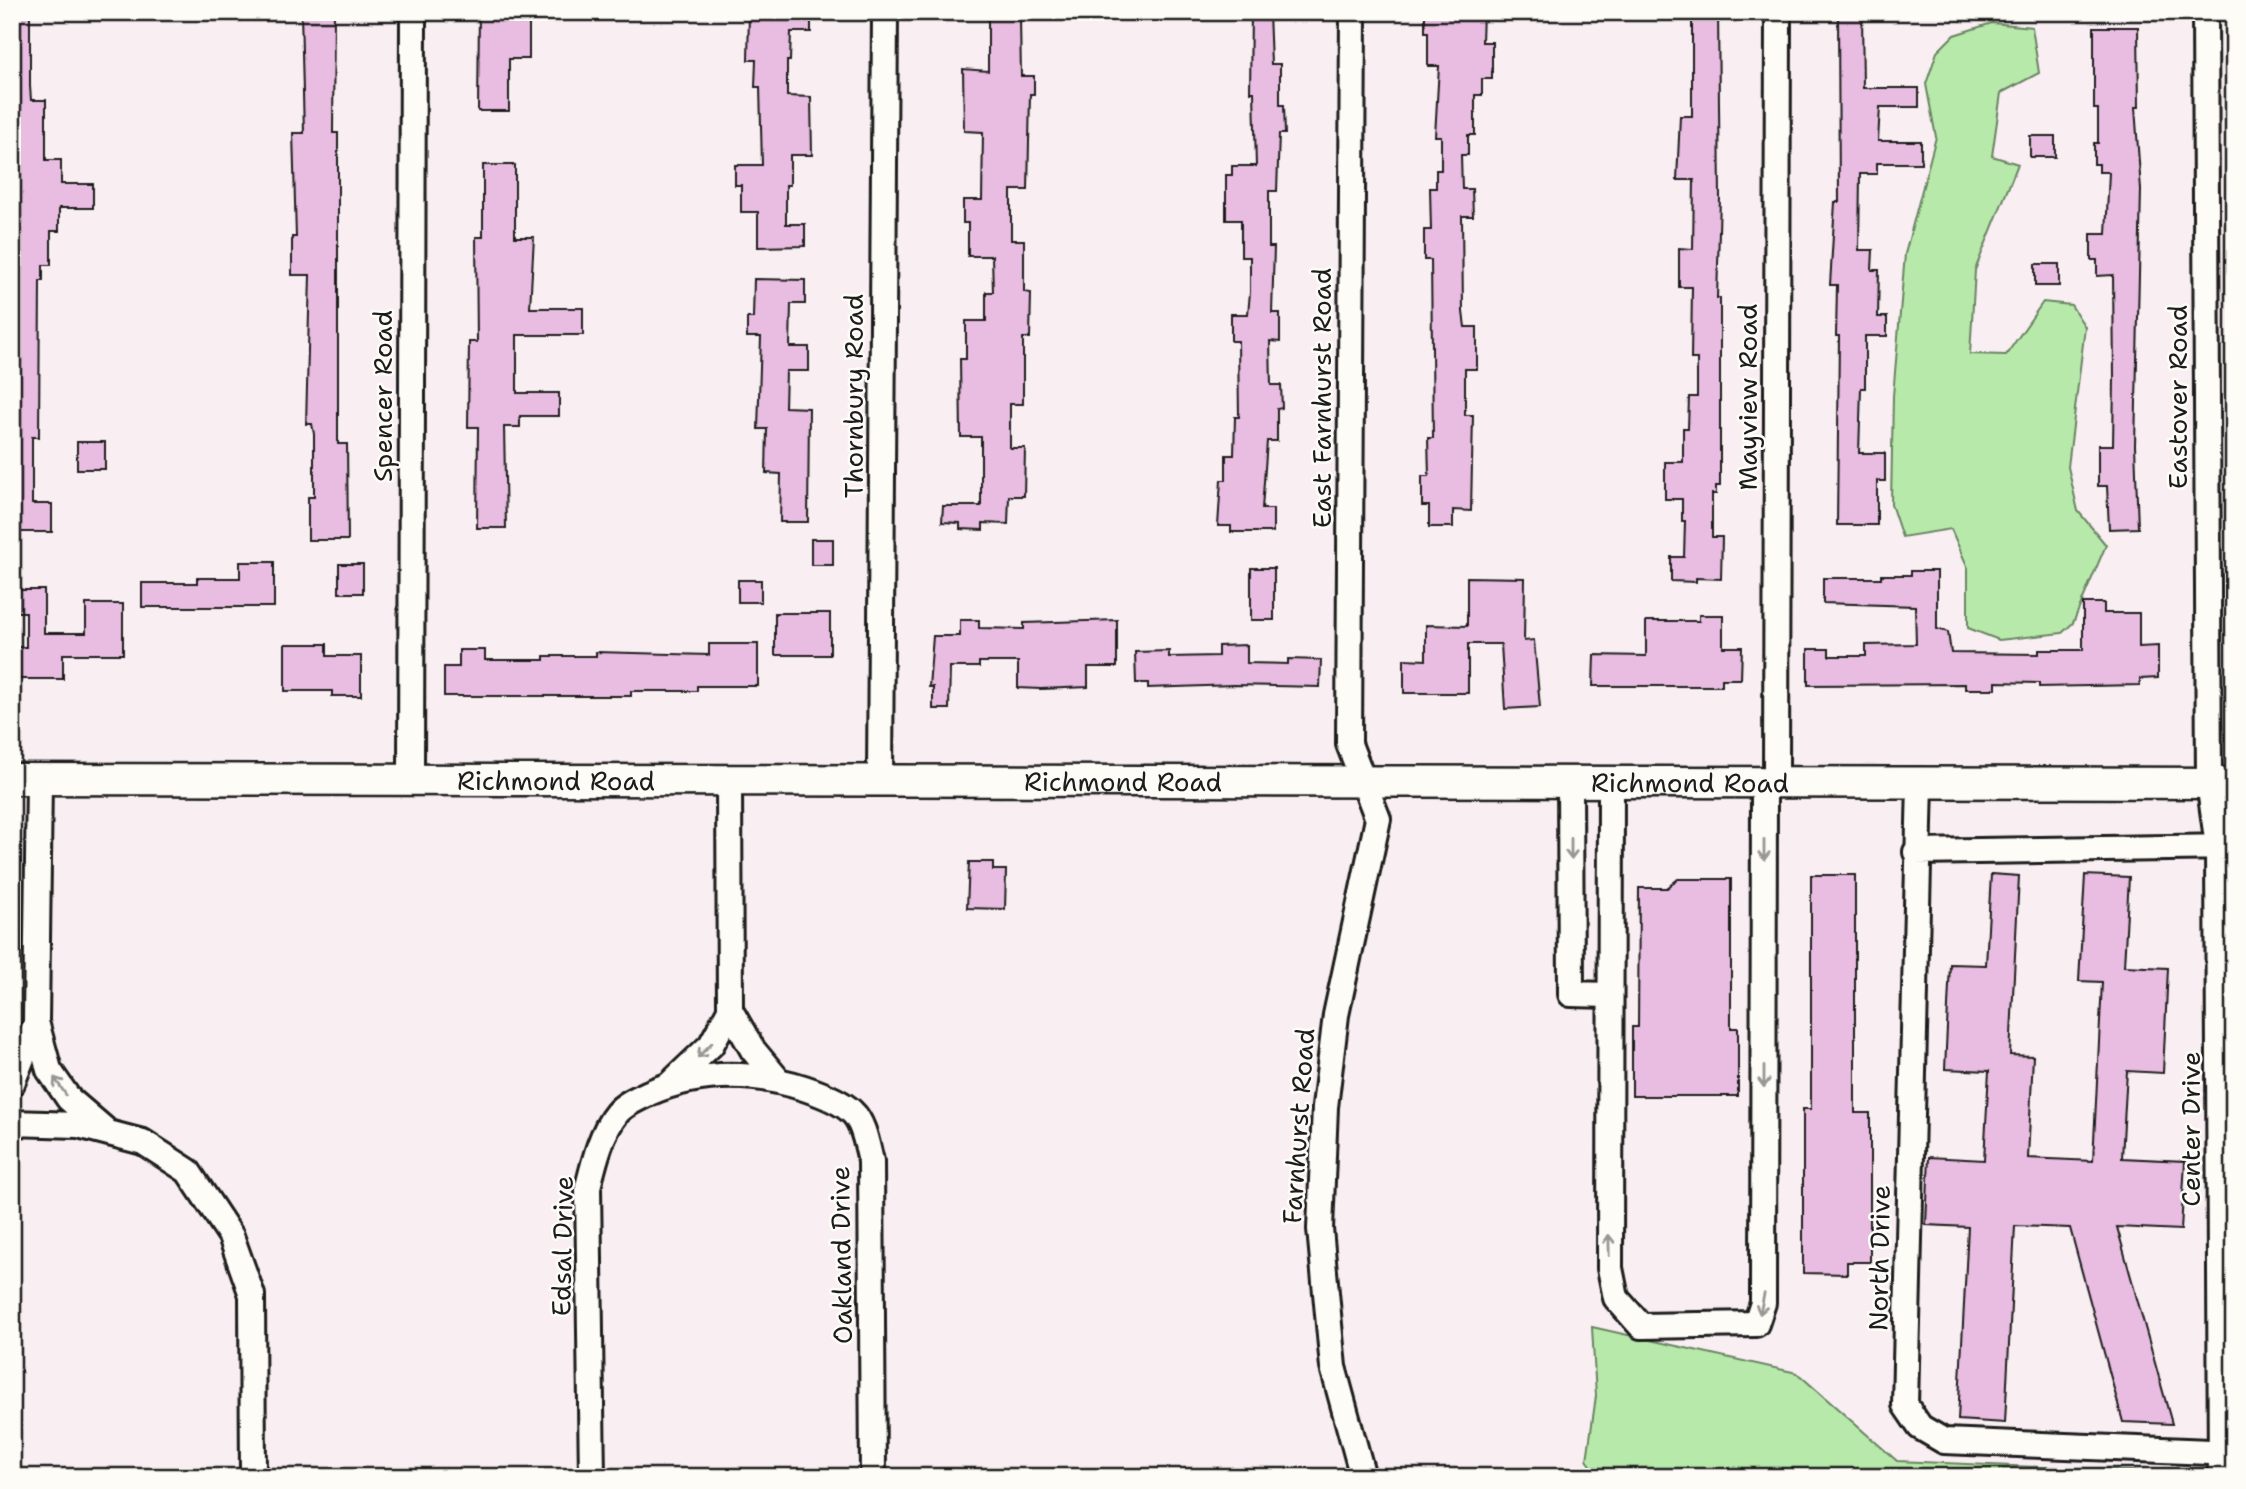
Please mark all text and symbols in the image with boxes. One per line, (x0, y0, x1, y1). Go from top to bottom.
street label: East Farnhurst Road (1304, 268, 1339, 528)
street label: Thornbury Road (836, 294, 871, 498)
street label: Mayview Road (1730, 303, 1765, 491)
street label: Eastover Road (2160, 305, 2195, 489)
street label: Spencer Road (365, 310, 400, 482)
street label: Richmond Road (457, 762, 655, 798)
street label: Richmond Road (1024, 763, 1222, 799)
street label: Richmond Road (1591, 764, 1789, 800)
one-way arrow (1564, 837, 1578, 860)
one-way arrow (1757, 838, 1771, 861)
street label: Farnhurst Road (1274, 1027, 1322, 1225)
one-way arrow (696, 1042, 713, 1059)
street label: Center Drive (2173, 1051, 2208, 1207)
one-way arrow (1757, 1065, 1771, 1088)
one-way arrow (53, 1076, 67, 1096)
street label: Oakland Drive (822, 1166, 860, 1344)
street label: Edsal Drive (543, 1175, 581, 1317)
street label: North Drive (1860, 1185, 1898, 1331)
one-way arrow (1602, 1233, 1616, 1256)
one-way arrow (1754, 1292, 1768, 1315)

